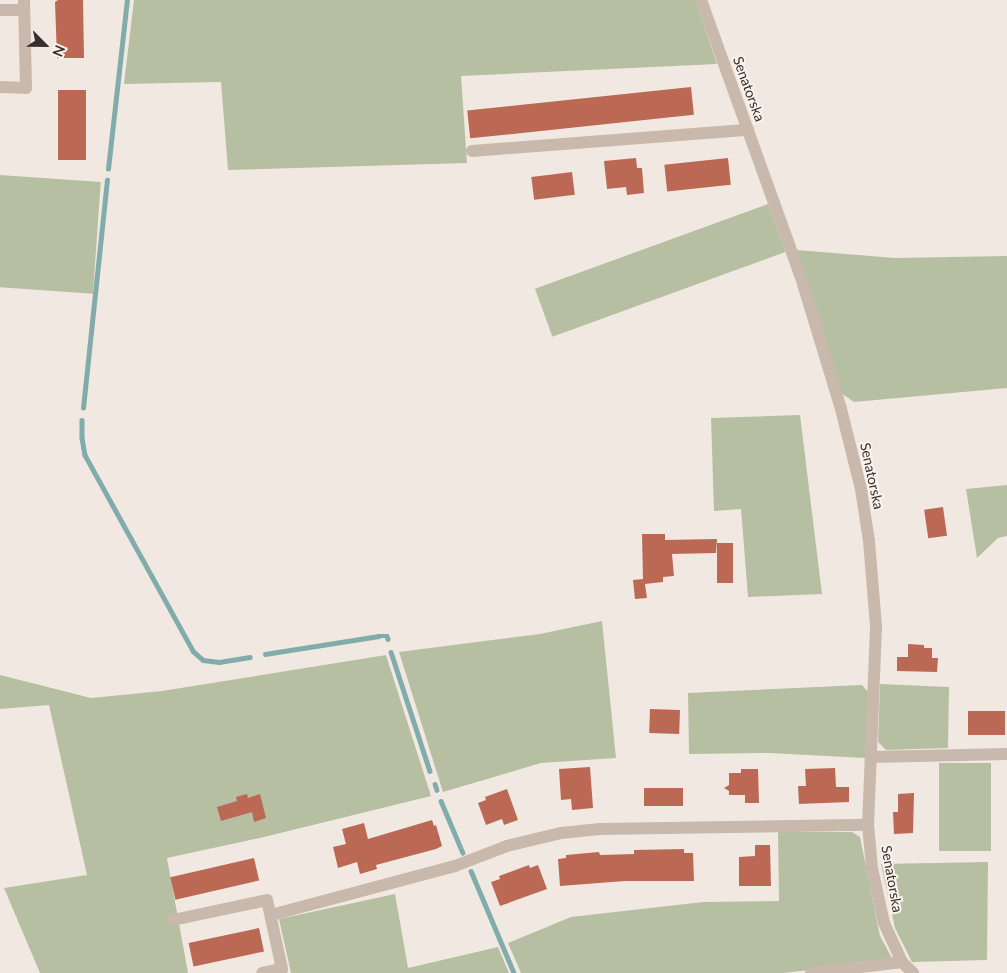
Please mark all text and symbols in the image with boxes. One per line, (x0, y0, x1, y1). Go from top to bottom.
north arrow (20, 20, 70, 70)
text: N (49, 43, 69, 59)
street label: Senatorska (730, 54, 768, 124)
street label: Senatorska (857, 441, 887, 511)
street label: Senatorska (878, 844, 906, 914)

